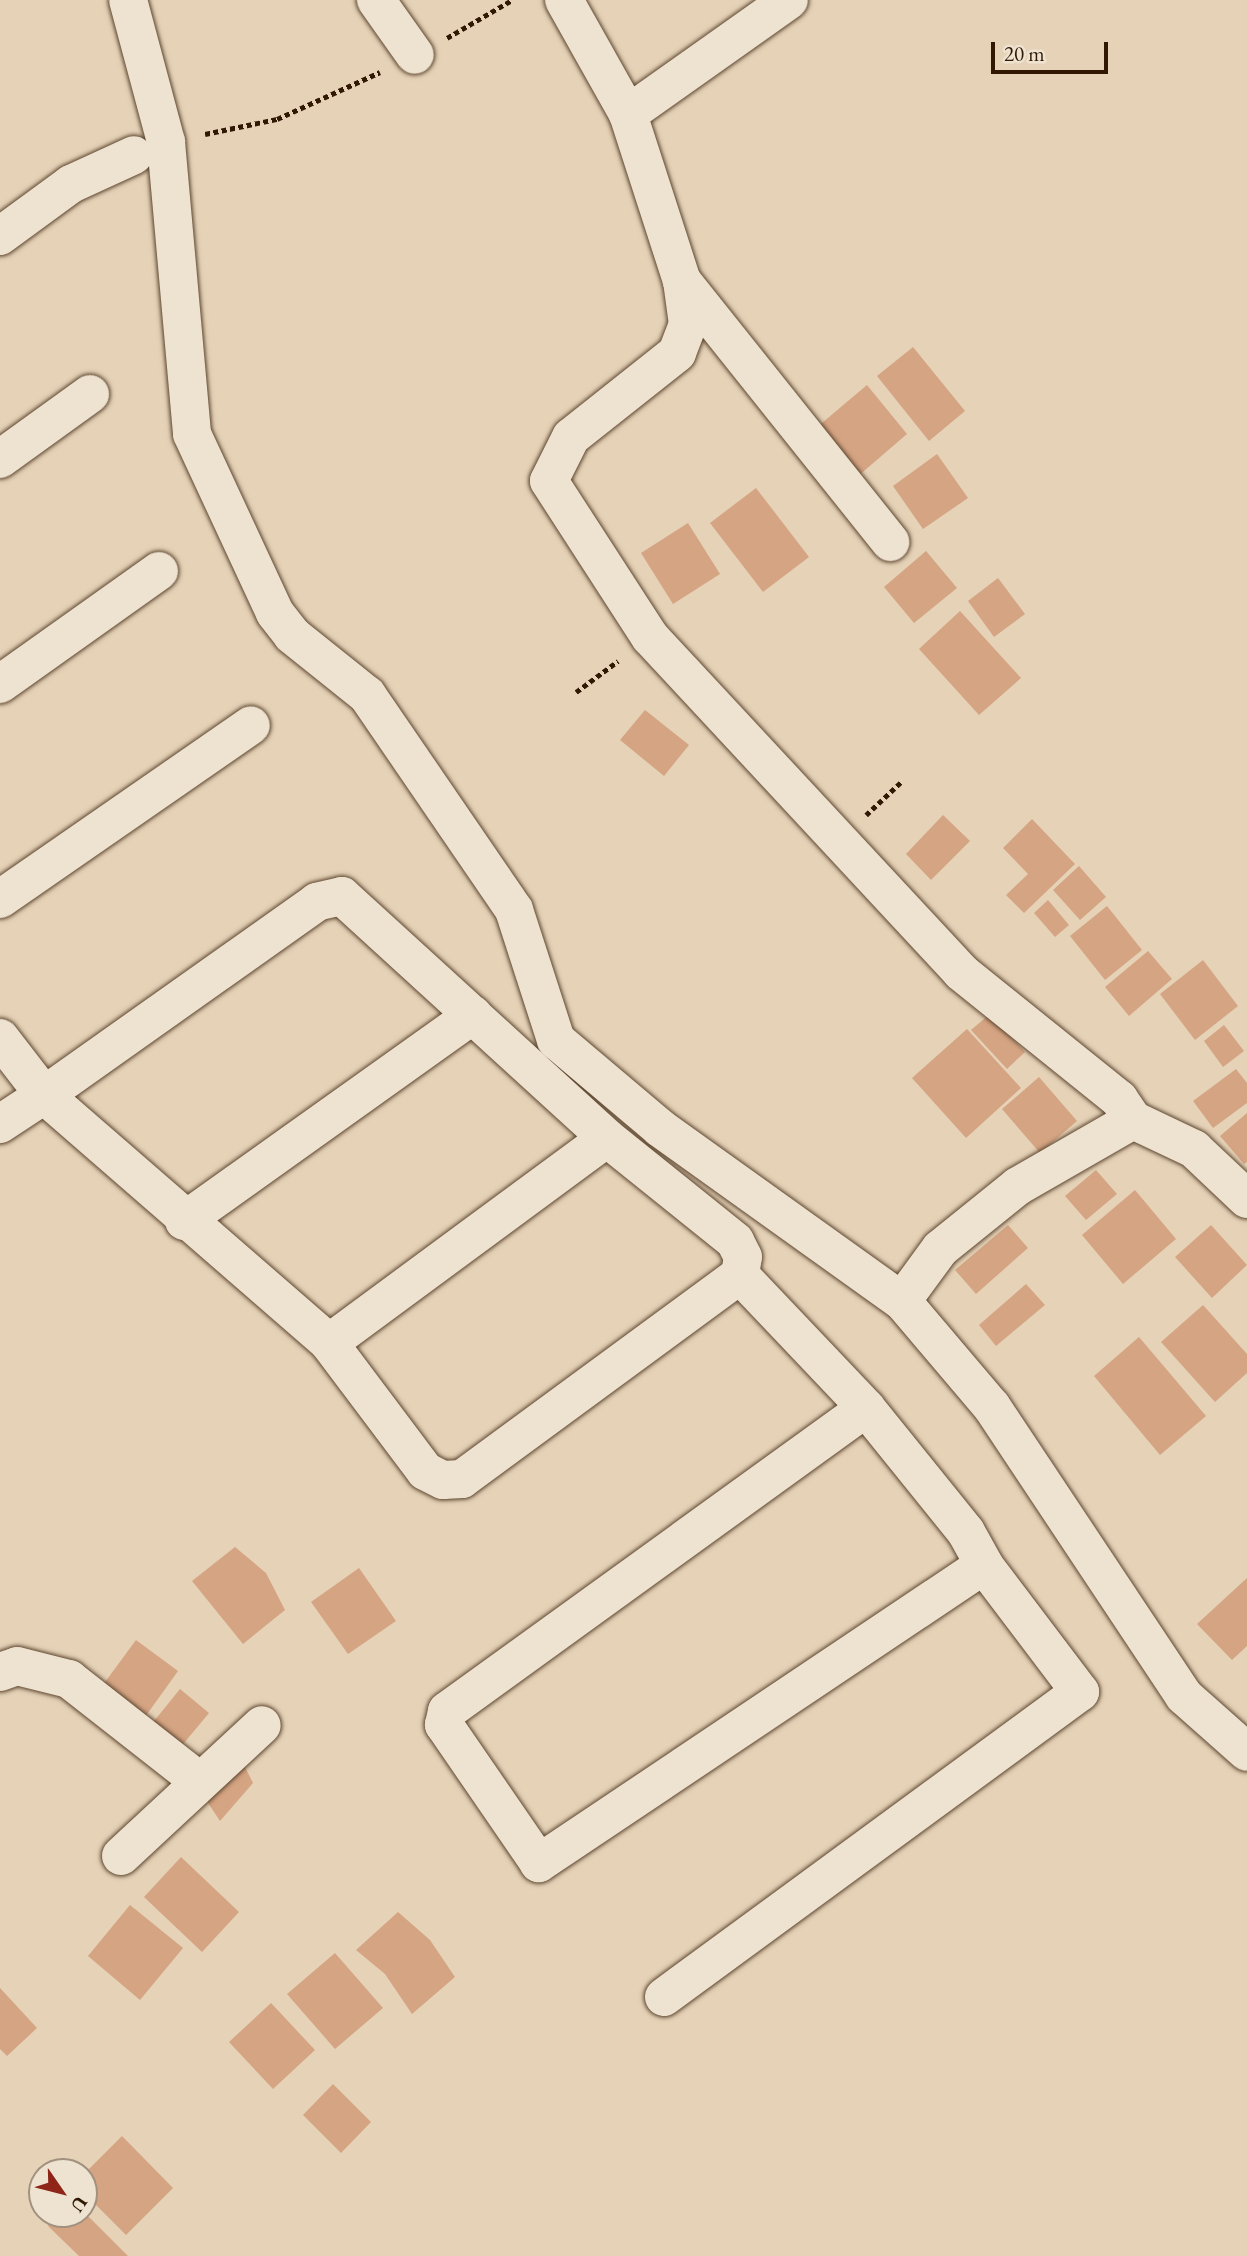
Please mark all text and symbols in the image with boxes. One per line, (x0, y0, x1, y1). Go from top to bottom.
scale bar (995, 28, 1112, 72)
text: 20 m (1004, 40, 1045, 67)
north arrow (28, 2158, 98, 2228)
text: U (65, 2191, 93, 2217)

